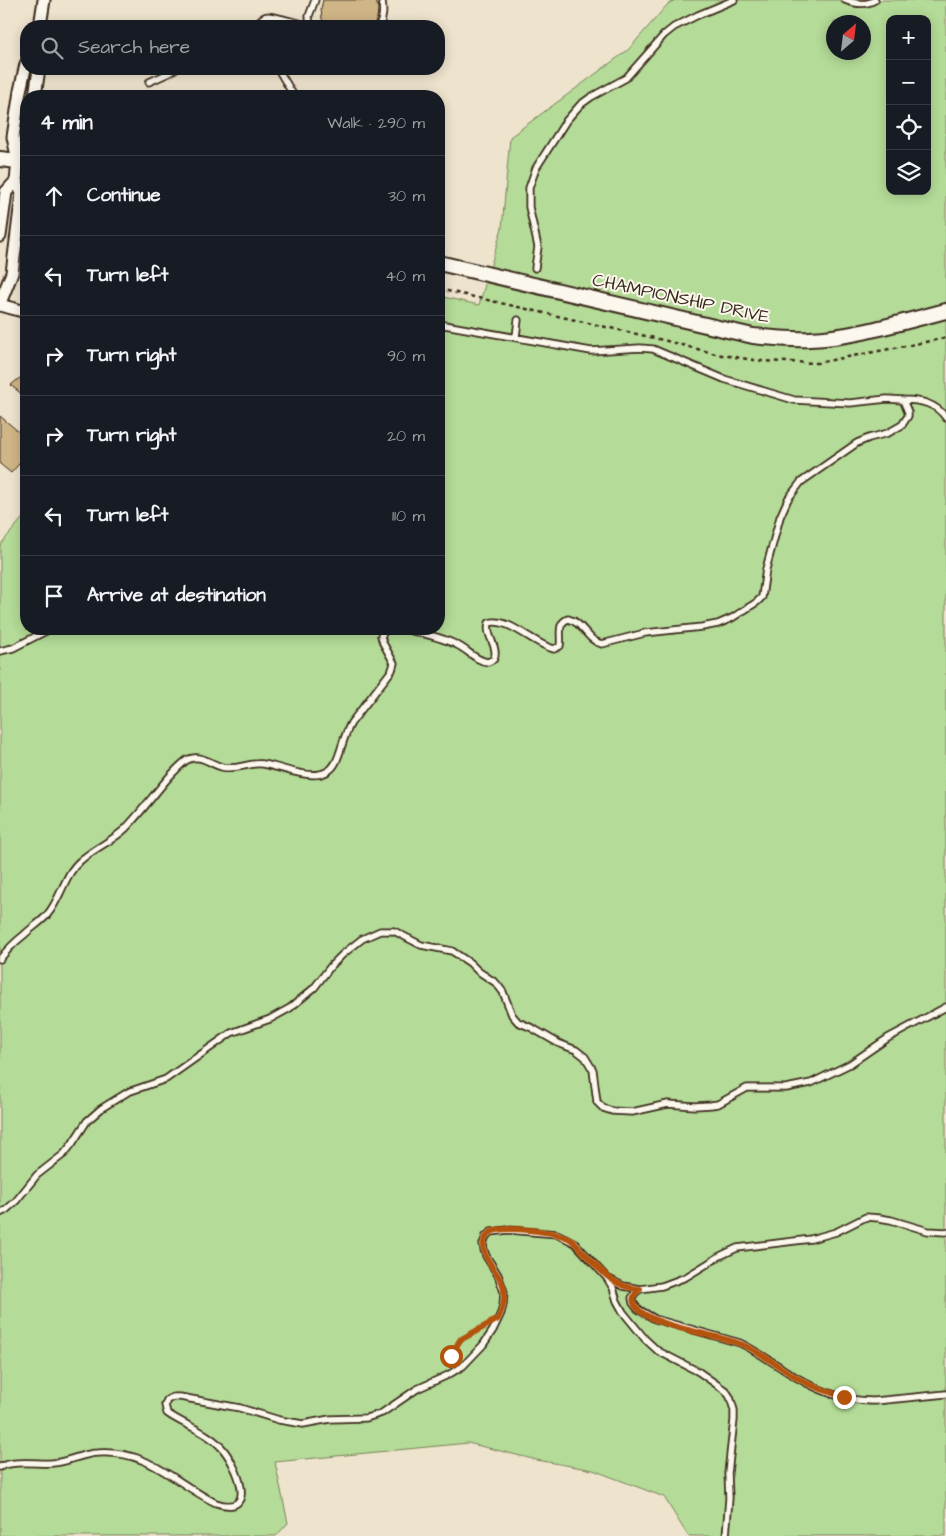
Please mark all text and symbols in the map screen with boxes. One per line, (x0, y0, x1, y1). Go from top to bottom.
north arrow (826, 15, 871, 60)
map controls (886, 15, 931, 195)
button: + (886, 15, 931, 60)
search box (20, 20, 445, 75)
icon: search (38, 34, 66, 62)
text: Search here (78, 34, 190, 61)
button: − (886, 60, 931, 105)
button: locate (886, 105, 931, 150)
text: 4 min (40, 108, 93, 137)
text: Walk · 290 m (327, 112, 425, 134)
button: layers (886, 150, 931, 195)
icon: ahead (40, 182, 68, 210)
text: Continue (87, 182, 161, 209)
text: 30 m (388, 185, 425, 207)
icon: left (40, 262, 68, 290)
text: Turn left (87, 262, 168, 289)
text: 40 m (385, 265, 425, 287)
street label: CHAMPIONSHIP DRIVE (590, 267, 772, 330)
icon: right (40, 342, 68, 370)
text: Turn right (87, 342, 176, 369)
text: 90 m (387, 345, 425, 367)
icon: right (40, 422, 68, 450)
text: Turn right (87, 422, 176, 449)
text: 20 m (387, 425, 425, 447)
icon: left (40, 502, 68, 530)
text: Turn left (87, 502, 168, 529)
text: 110 m (392, 505, 425, 527)
icon: arrive (40, 582, 68, 610)
text: Arrive at destination (87, 582, 266, 609)
route start (440, 1345, 463, 1368)
route end (833, 1386, 856, 1409)

